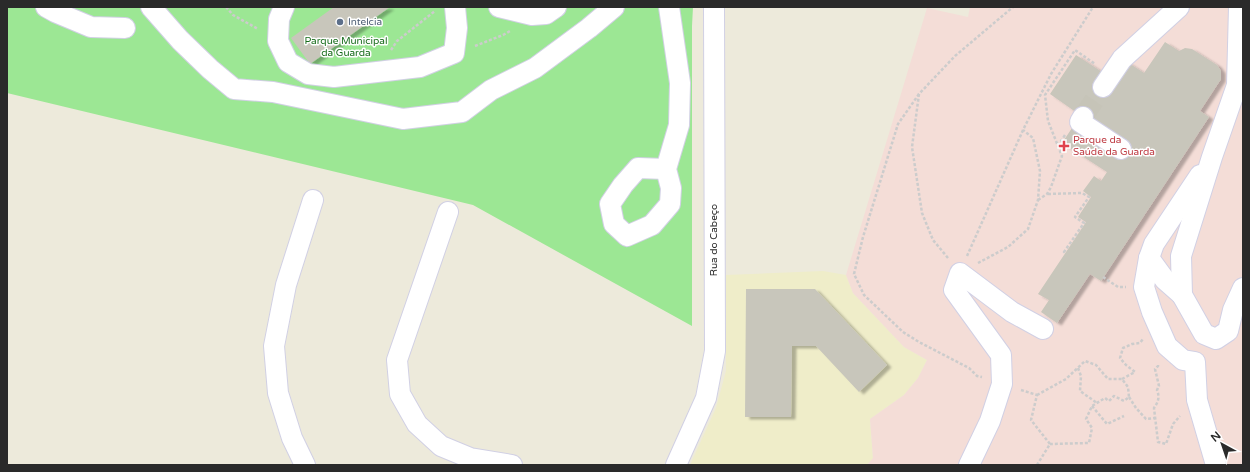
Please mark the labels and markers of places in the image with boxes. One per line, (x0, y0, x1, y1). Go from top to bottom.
place label: Intelcia (348, 16, 382, 28)
marker: Intelcia (335, 17, 345, 27)
place label: Parque da Saúde da Guarda (1073, 134, 1155, 158)
marker: Parque da Saúde da Guarda (1058, 140, 1070, 152)

